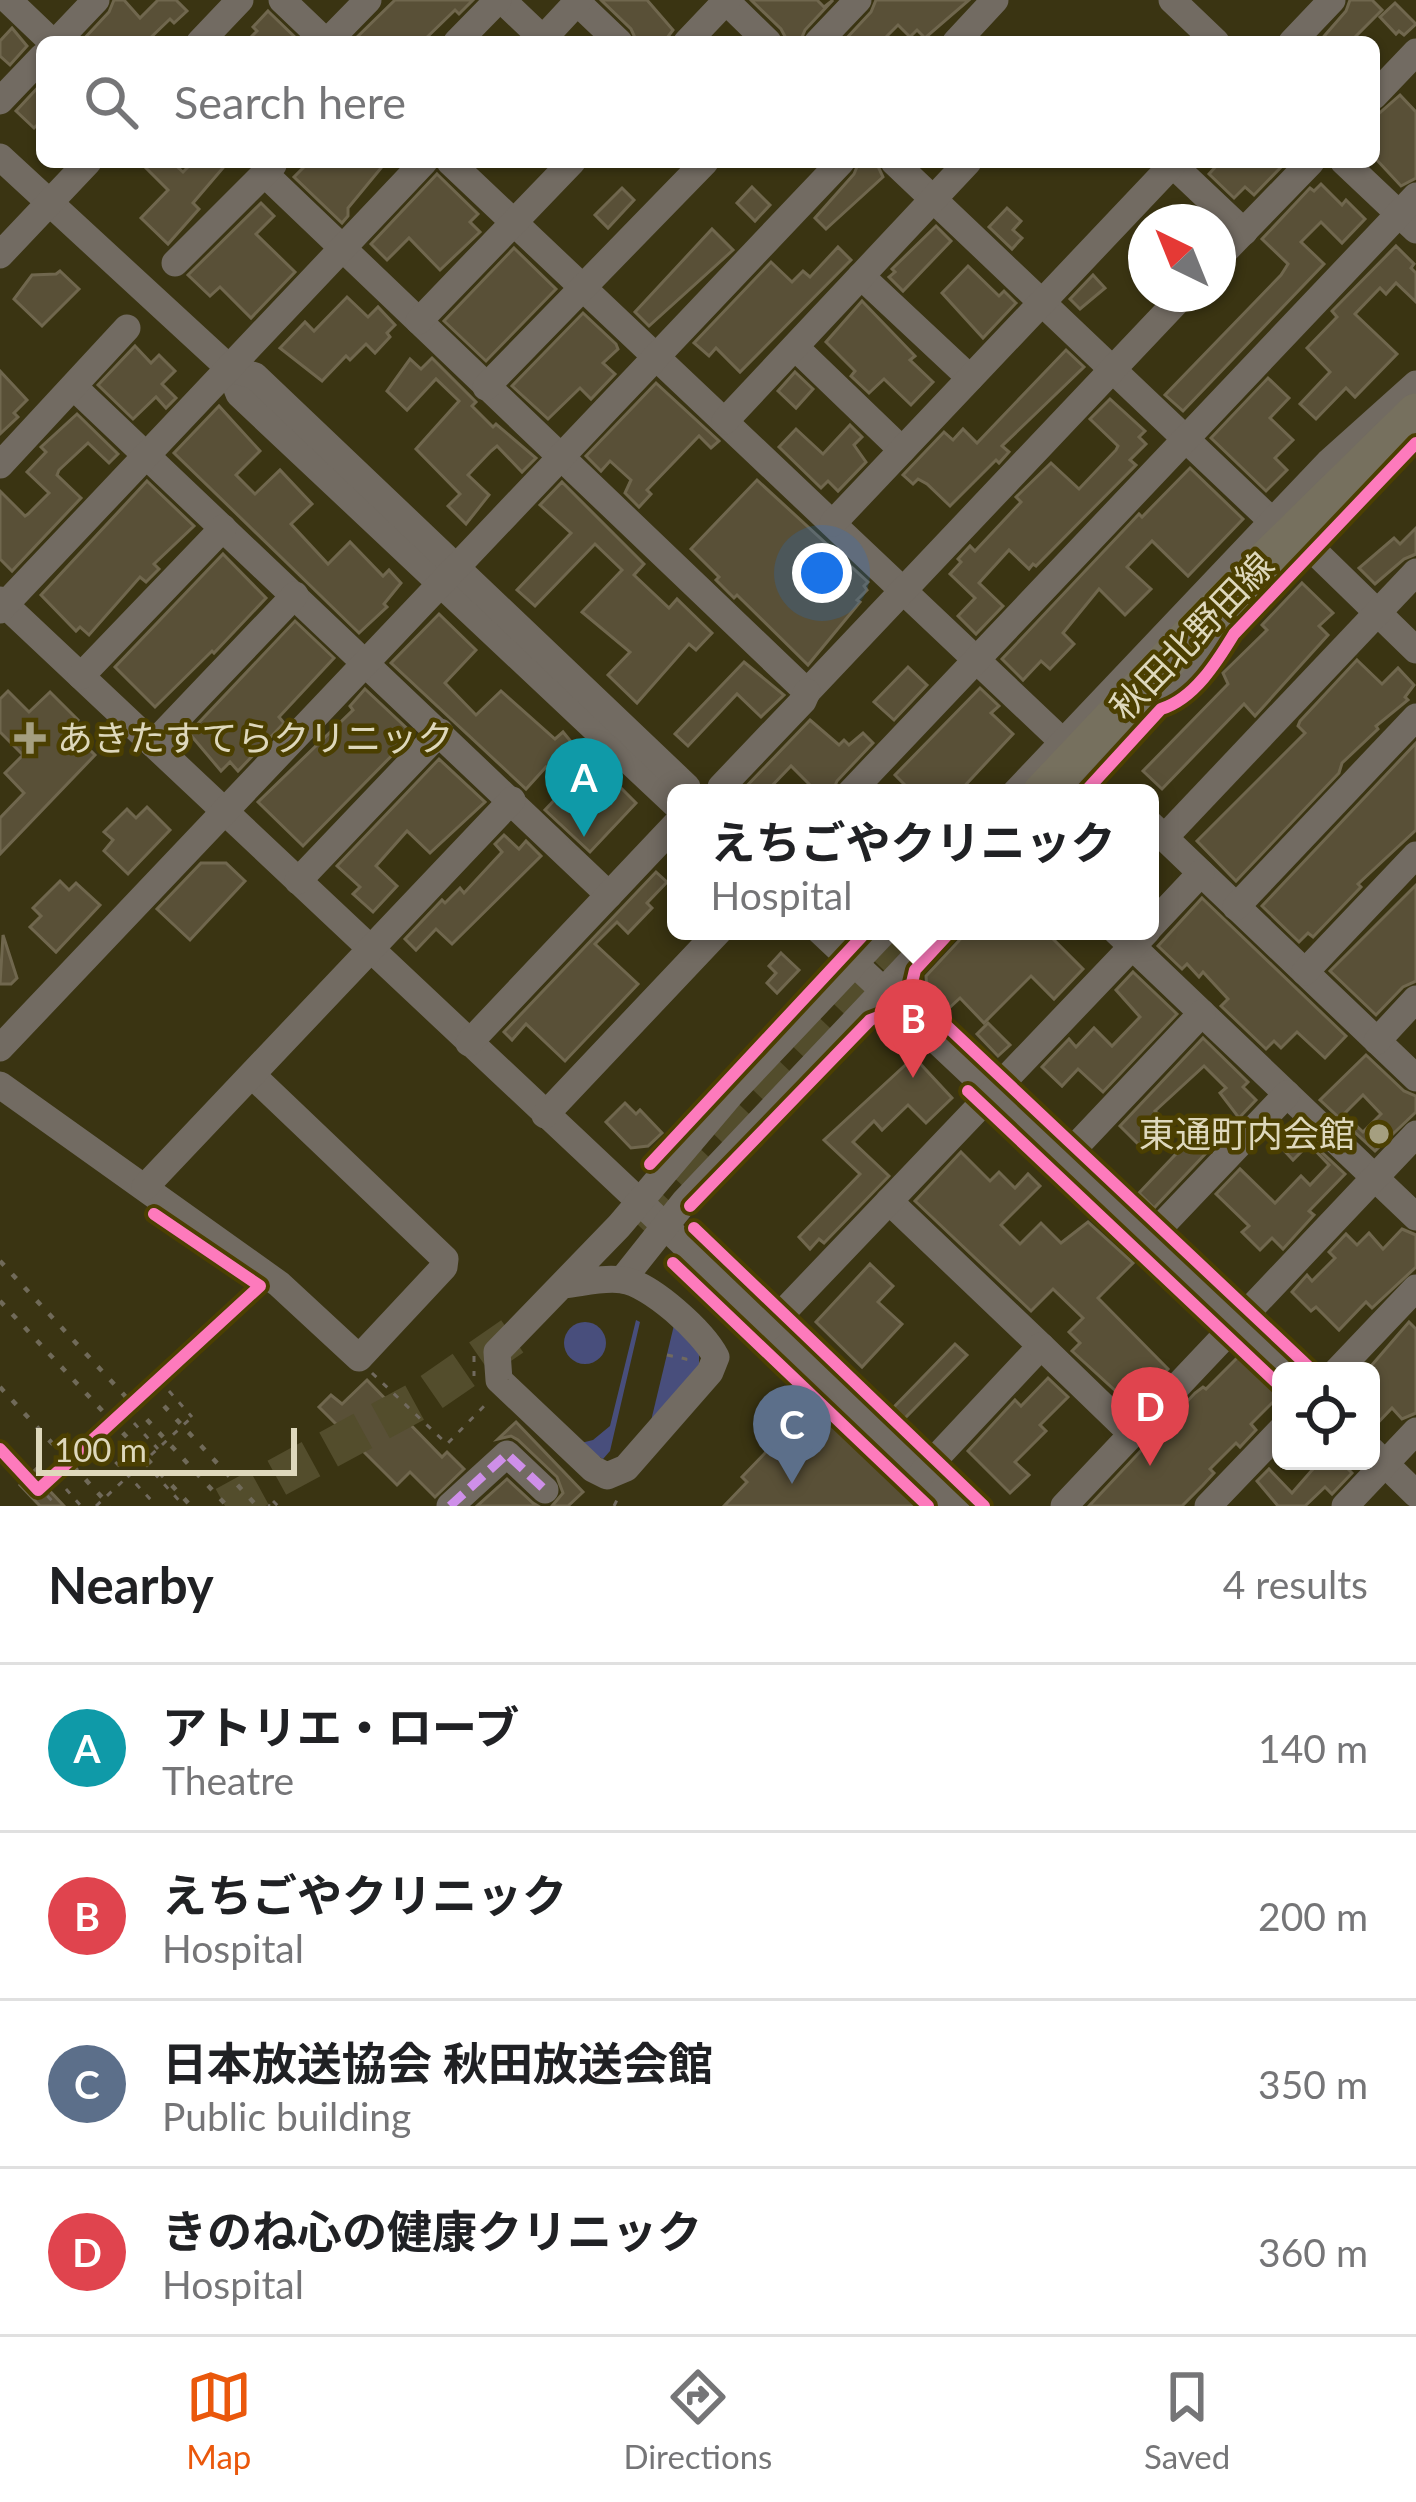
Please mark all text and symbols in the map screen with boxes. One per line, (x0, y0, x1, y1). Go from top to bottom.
search box (36, 36, 1380, 168)
icon: search (78, 69, 144, 135)
text: Search here (174, 75, 406, 129)
north arrow (1128, 204, 1236, 312)
street label: 秋田北野田線 (1100, 542, 1282, 728)
your location (792, 543, 852, 603)
place label: あきたすてらクリニック (57, 715, 453, 759)
marker: あきたすてらクリニック (14, 722, 46, 754)
pin: A (545, 738, 623, 837)
popup (667, 784, 1159, 940)
text: えちごやクリニック (710, 815, 1116, 869)
text: Hospital (710, 872, 852, 918)
pin: B (874, 979, 952, 1078)
place label: 東通町内会館 (1139, 1111, 1355, 1155)
marker: 東通町内会館 (1366, 1121, 1392, 1147)
map controls (1272, 1362, 1380, 1470)
button: locate (1272, 1362, 1380, 1470)
pin: D (1111, 1367, 1189, 1466)
pin: C (753, 1385, 831, 1484)
scale bar (36, 1422, 297, 1475)
text: 100 m (54, 1429, 147, 1469)
text: Nearby (48, 1554, 214, 1615)
text: 4 results (1223, 1561, 1368, 1607)
text: アトリエ・ローブ (162, 1700, 519, 1754)
text: A (73, 1725, 101, 1771)
text: 140 m (1258, 1725, 1368, 1771)
text: Theatre (162, 1757, 294, 1803)
text: えちごやクリニック (162, 1868, 567, 1922)
text: B (74, 1893, 100, 1939)
text: 200 m (1258, 1893, 1368, 1939)
text: Hospital (162, 1925, 304, 1971)
text: 日本放送協会 秋田放送会館 (162, 2036, 713, 2090)
text: C (74, 2061, 100, 2107)
text: 350 m (1258, 2061, 1368, 2107)
text: Public building (162, 2093, 411, 2139)
text: きのね心の健康クリニック (162, 2204, 702, 2258)
text: D (72, 2229, 102, 2275)
text: 360 m (1258, 2229, 1368, 2275)
text: Hospital (162, 2261, 304, 2307)
tab: Map (186, 2364, 252, 2476)
tab: Directions (623, 2364, 772, 2476)
tab: Saved (1144, 2364, 1230, 2476)

